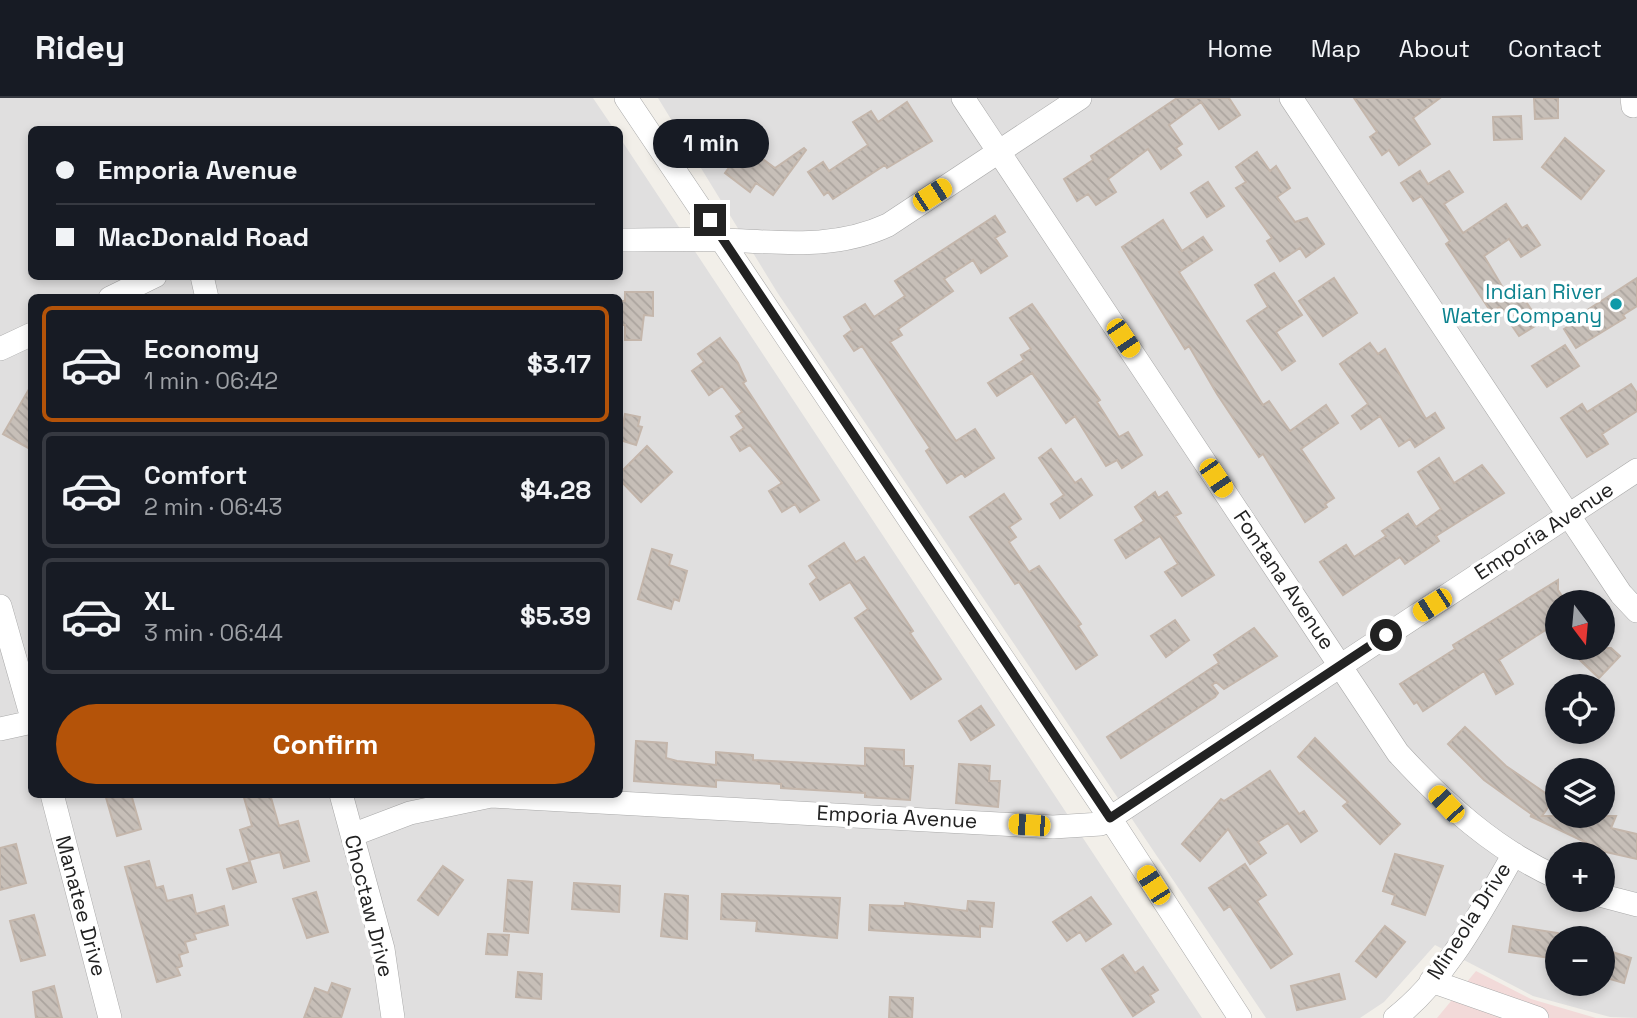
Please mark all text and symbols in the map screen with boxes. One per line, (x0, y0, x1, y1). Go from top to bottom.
text: Ridey (35, 27, 125, 69)
text: Home (1207, 33, 1273, 64)
text: Map (1311, 33, 1361, 64)
text: About (1399, 33, 1470, 64)
text: Contact (1508, 33, 1602, 64)
callout: 1 min (652, 118, 768, 167)
text: 1 min (683, 128, 739, 158)
text: Emporia Avenue (98, 153, 298, 187)
car (909, 175, 956, 215)
route end (694, 204, 726, 236)
text: MacDonald Road (98, 220, 309, 254)
place label: Indian River Water Company (1442, 278, 1602, 329)
marker: Indian River Water Company (1608, 296, 1624, 312)
car (1103, 315, 1144, 361)
text: Economy (144, 332, 260, 366)
icon: car (60, 333, 123, 396)
text: $3.17 (527, 347, 591, 381)
text: 1 min · 06:42 (144, 366, 278, 396)
car (1196, 455, 1237, 501)
text: Comfort (144, 458, 247, 492)
icon: car (60, 459, 123, 522)
text: $4.28 (520, 473, 591, 507)
street label: Emporia Avenue (1469, 475, 1619, 586)
text: 2 min · 06:43 (144, 492, 282, 522)
street label: Fontana Avenue (1228, 505, 1341, 655)
text: XL (144, 584, 175, 618)
icon: car (60, 585, 123, 648)
car (1409, 585, 1456, 625)
north arrow (1545, 590, 1615, 660)
map controls (1545, 590, 1615, 996)
text: $5.39 (520, 599, 591, 633)
text: 3 min · 06:44 (144, 618, 283, 648)
route start (1370, 619, 1402, 651)
button: locate (1545, 674, 1615, 744)
button: Confirm (56, 704, 595, 784)
button: layers (1545, 758, 1615, 828)
car (1424, 781, 1469, 827)
street label: Emporia Avenue (816, 799, 978, 834)
car (1008, 813, 1051, 837)
street label: Choctaw Drive (339, 832, 400, 980)
street label: Manatee Drive (50, 833, 113, 979)
button: + (1545, 842, 1615, 912)
street label: Mineola Drive (1421, 857, 1517, 984)
car (1133, 862, 1174, 908)
button: − (1545, 926, 1615, 996)

